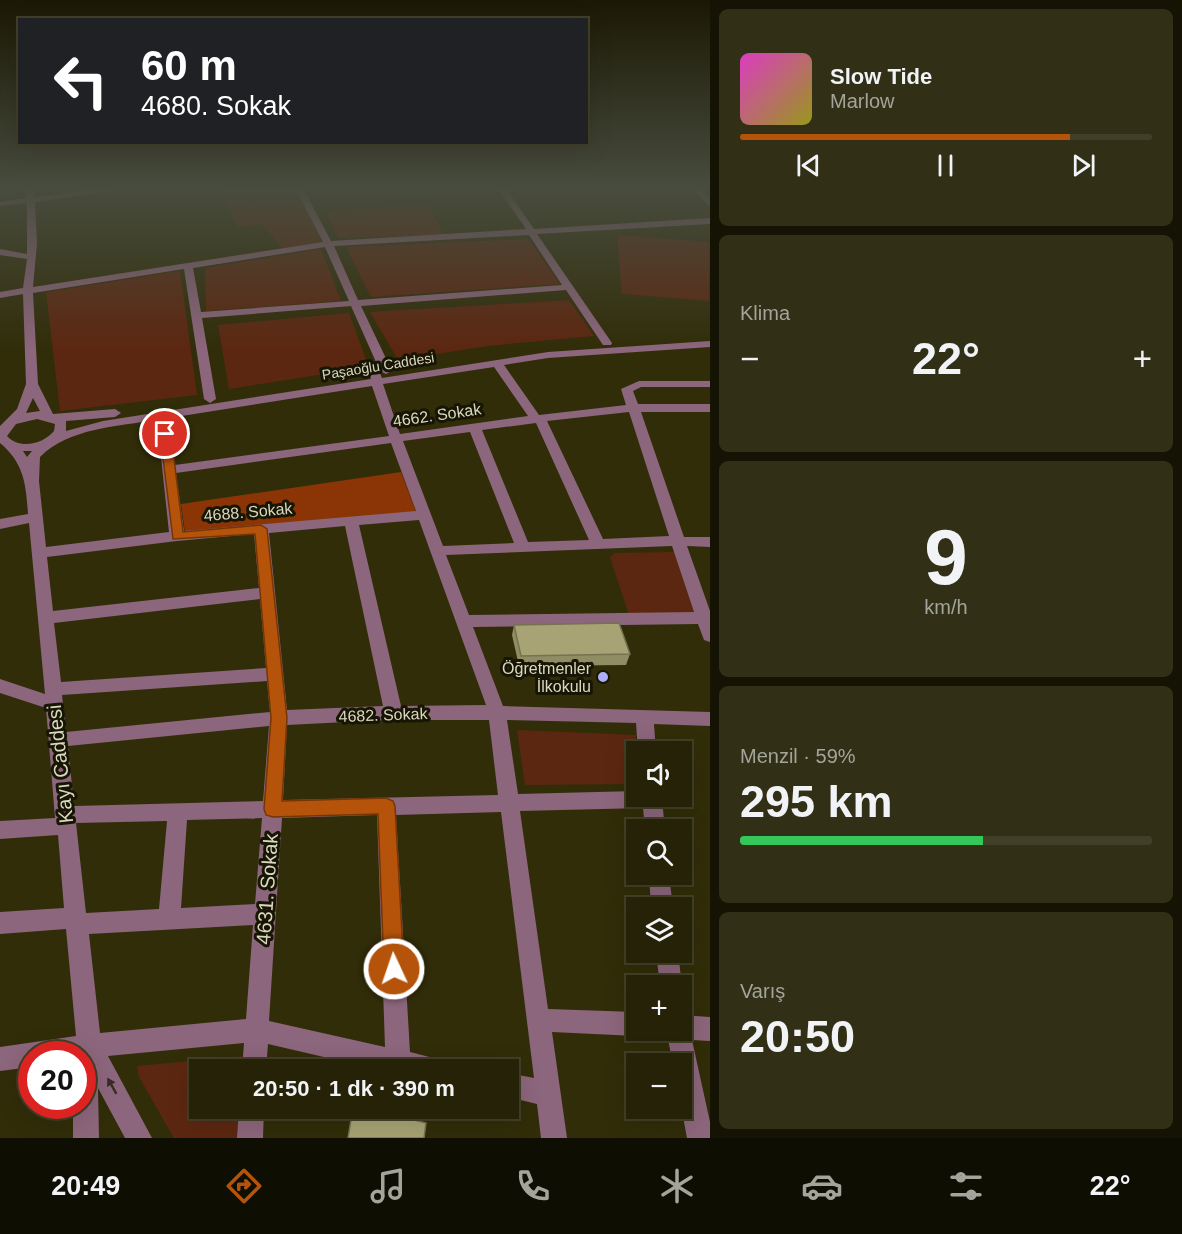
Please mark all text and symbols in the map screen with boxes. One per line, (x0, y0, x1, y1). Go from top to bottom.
icon: left (42, 42, 120, 120)
text: 60 m (141, 42, 237, 89)
text: Slow Tide (830, 64, 932, 89)
text: Marlow (830, 90, 894, 112)
text: 4680. Sokak (141, 91, 291, 121)
icon: previous (792, 149, 825, 182)
icon: pause (929, 149, 962, 182)
icon: next (1067, 149, 1100, 182)
text: Klima (740, 302, 790, 324)
text: 22° (912, 333, 980, 384)
text: − (740, 340, 759, 377)
text: + (1133, 340, 1152, 377)
street label: Paşaoğlu Caddesi (321, 349, 435, 383)
street label: 4662. Sokak (392, 400, 483, 430)
pin (139, 408, 190, 459)
icon: arrive (148, 417, 181, 450)
street label: 4688. Sokak (203, 500, 294, 524)
text: 9 (924, 513, 968, 601)
text: km/h (924, 596, 968, 618)
place label: Öğretmenler İlkokulu (502, 660, 592, 695)
marker: Öğretmenler İlkokulu (596, 670, 610, 684)
street label: Kayı Caddesi (43, 704, 77, 824)
street label: 4682. Sokak (338, 705, 429, 725)
map controls (626, 741, 692, 1119)
button: sound (626, 741, 692, 807)
text: Menzil · 59% (740, 745, 856, 767)
text: 295 km (740, 776, 893, 827)
button: search (626, 819, 692, 885)
street label: 4631. Sokak (252, 832, 282, 945)
button: layers (626, 897, 692, 963)
position arrow (362, 937, 426, 1001)
button: + (626, 975, 692, 1041)
text: Varış (740, 980, 785, 1002)
text: 20:50 (740, 1011, 855, 1062)
speed limit sign: 20 (18, 1041, 96, 1119)
button: − (626, 1053, 692, 1119)
text: 20:50 · 1 dk · 390 m (253, 1076, 455, 1101)
one-way arrow (107, 1077, 117, 1094)
icon: directions (223, 1165, 265, 1207)
icon: music (367, 1165, 409, 1207)
icon: phone (512, 1165, 554, 1207)
icon: climate (656, 1165, 698, 1207)
icon: car (801, 1165, 843, 1207)
icon: filters (945, 1165, 987, 1207)
text: 20:49 (51, 1171, 120, 1201)
text: 22° (1090, 1171, 1131, 1201)

